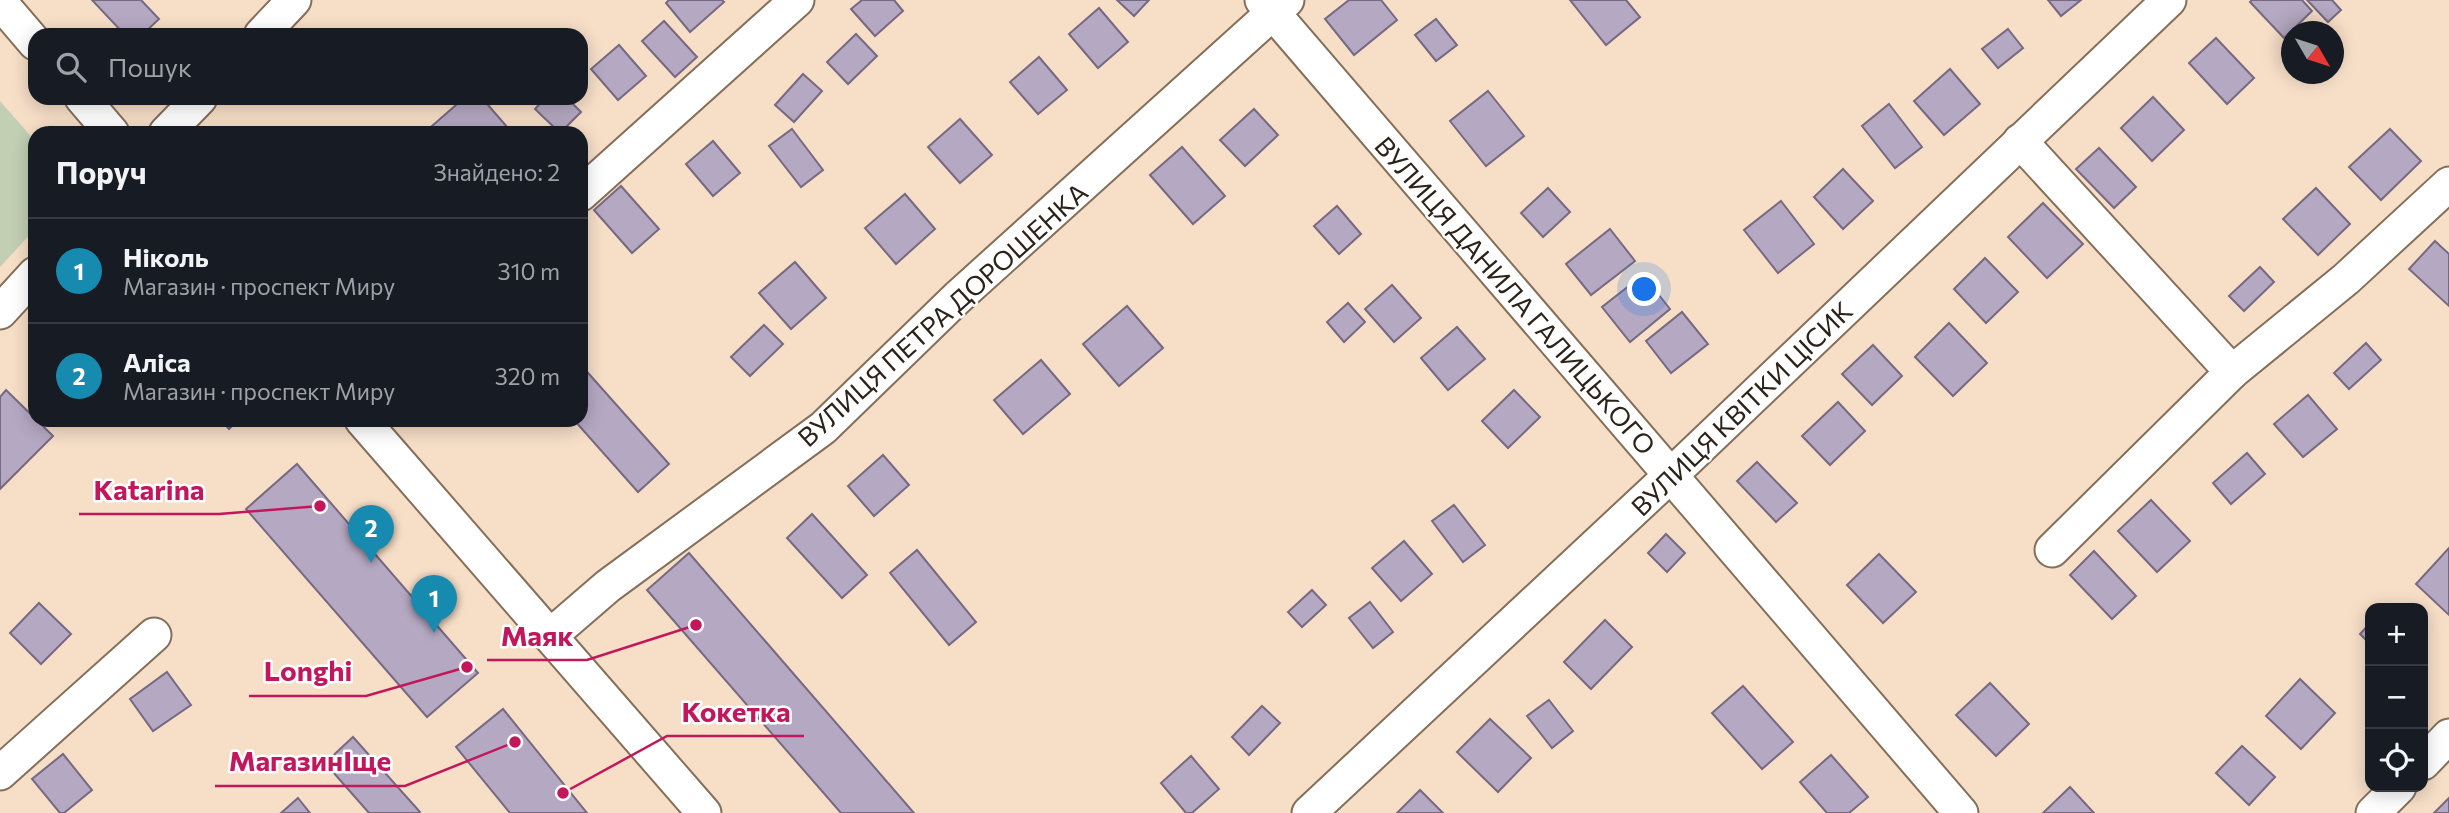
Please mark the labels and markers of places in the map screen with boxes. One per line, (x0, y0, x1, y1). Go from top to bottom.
callout: Katarina (79, 465, 219, 514)
pin: 2 (348, 505, 394, 563)
pin: 1 (411, 575, 457, 633)
callout: Маяк (487, 611, 587, 660)
callout: Longhi (249, 647, 366, 696)
callout: Кокетка (667, 687, 804, 736)
callout: МагазинІще (215, 737, 405, 786)

